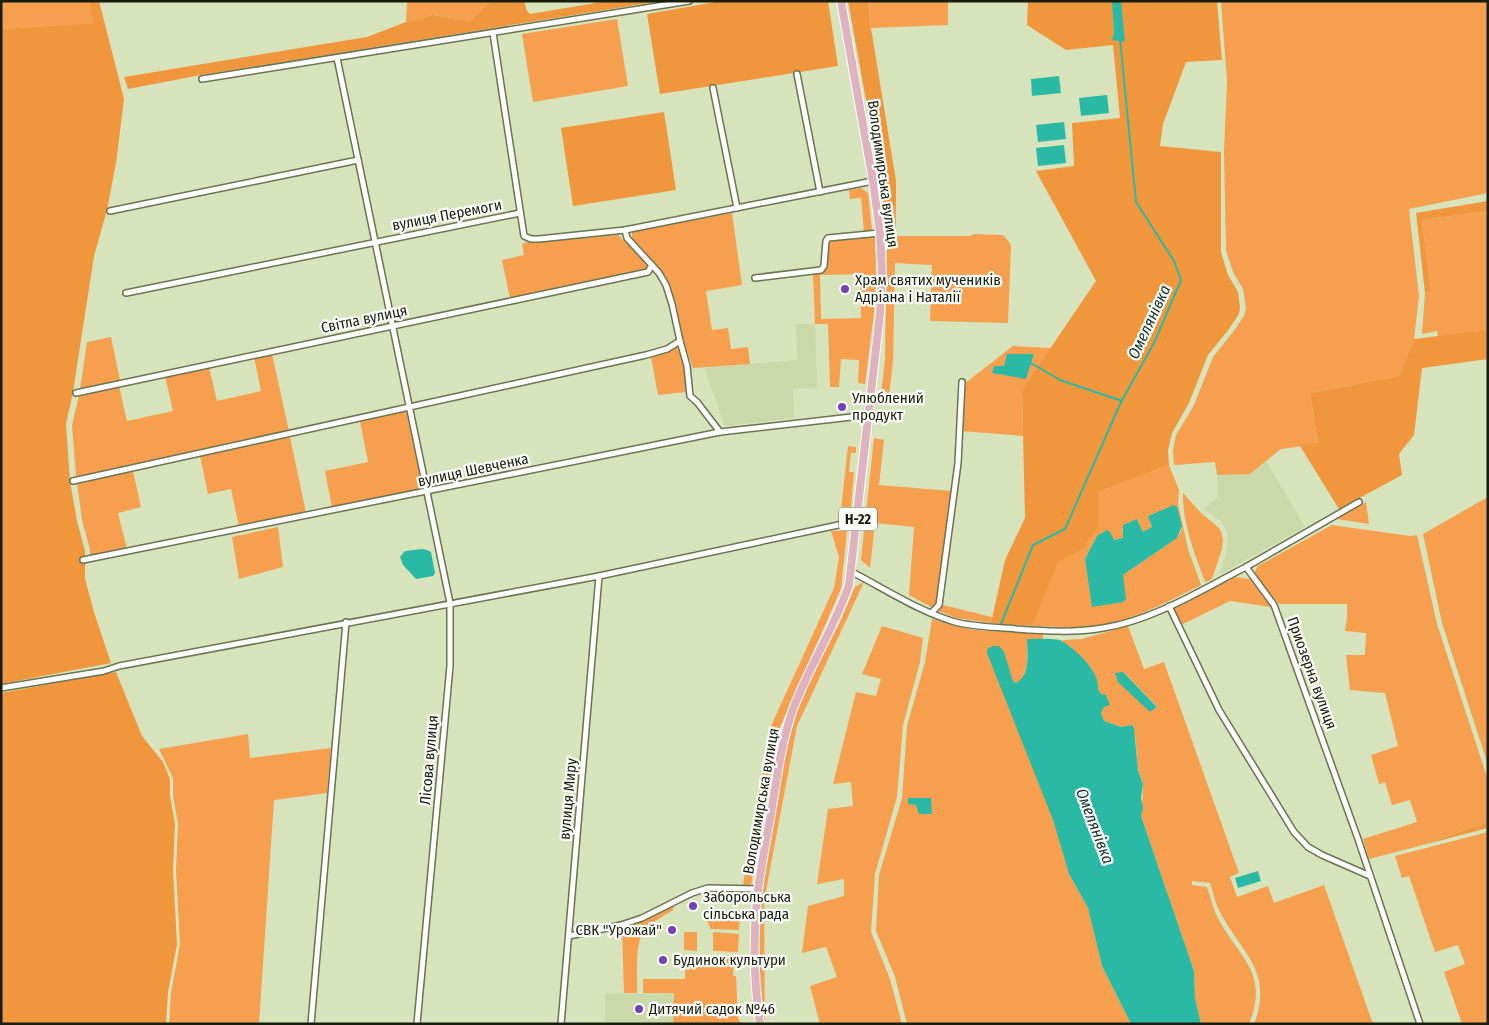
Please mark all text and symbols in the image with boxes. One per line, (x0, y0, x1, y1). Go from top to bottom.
street label: Володимирська вулиця (864, 99, 902, 249)
street label: вулиця Перемоги (391, 196, 503, 234)
place label: Храм святих мучеників Адріана і Наталії (855, 271, 1001, 306)
water label: Омелянівка (1124, 282, 1174, 362)
marker: Храм святих мучеників Адріана і Наталії (839, 283, 851, 295)
street label: Світла вулиця (319, 301, 409, 337)
place label: Улюблений продукт (851, 389, 924, 424)
marker: Улюблений продукт (836, 401, 848, 413)
street label: вулиця Шевченка (416, 449, 530, 491)
road number: Н-22 (839, 508, 877, 530)
street label: Приозерна вулиця (1283, 614, 1341, 732)
street label: Лісова вулиця (416, 714, 442, 806)
street label: Володимирська вулиця (739, 726, 783, 876)
street label: вулиця Миру (555, 757, 581, 841)
water label: Омелянівка (1072, 786, 1118, 866)
place label: Заборольська сільська рада (703, 888, 791, 923)
marker: Заборольська сільська рада (687, 900, 699, 912)
place label: СВК "Урожай" (575, 921, 662, 939)
marker: СВК "Урожай" (666, 924, 678, 936)
place label: Будинок культури (673, 951, 786, 969)
marker: Будинок культури (657, 954, 669, 966)
place label: Дитячий садок №46 (648, 1000, 775, 1018)
marker: Дитячий садок №46 (633, 1003, 645, 1015)

